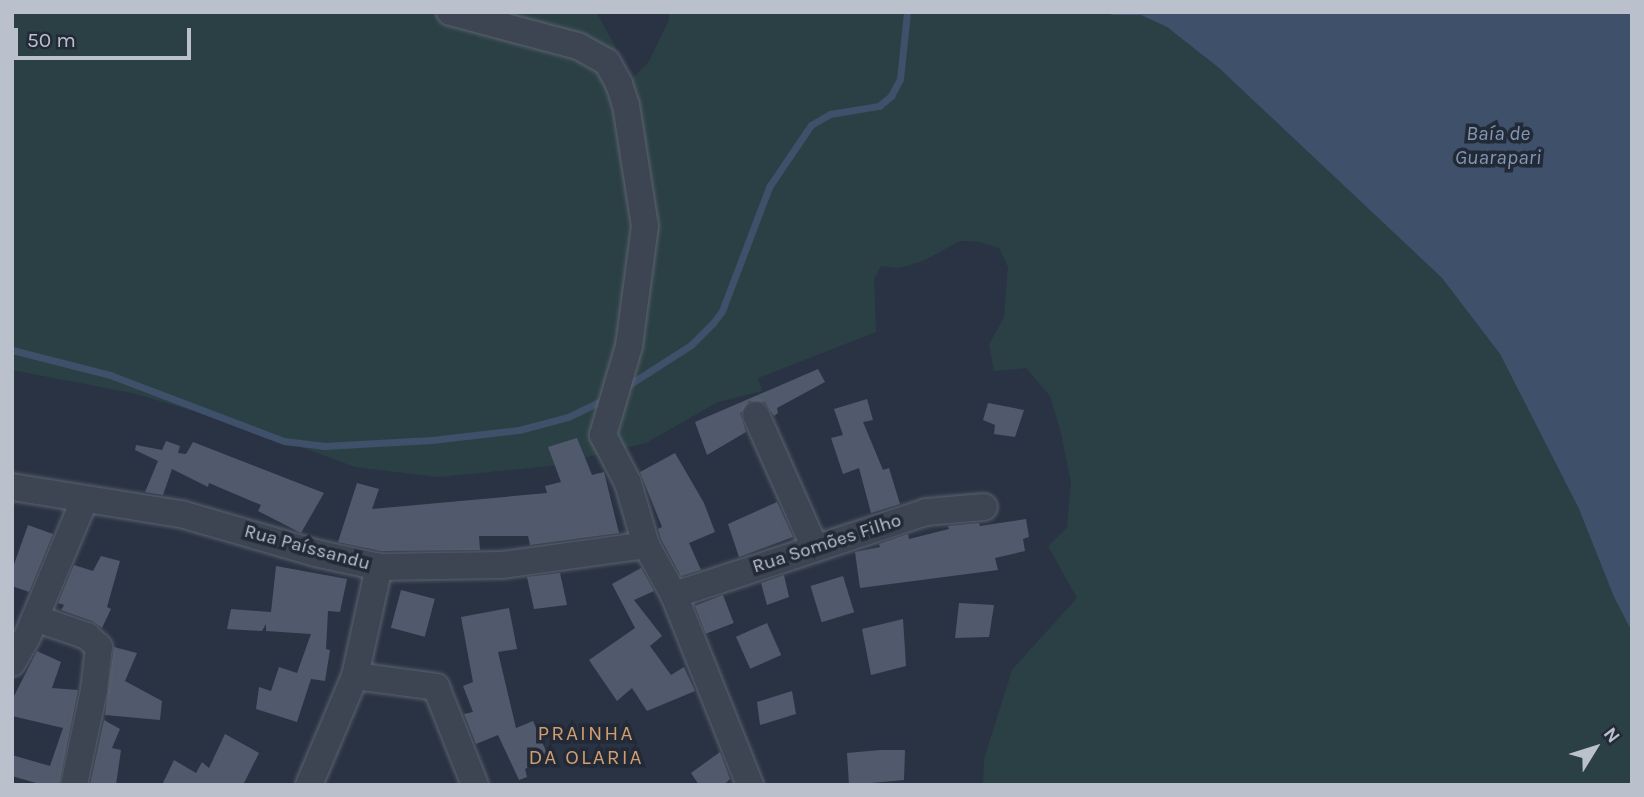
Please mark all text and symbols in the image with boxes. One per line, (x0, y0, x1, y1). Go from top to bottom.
scale bar (18, 14, 194, 58)
text: 50 m (27, 28, 76, 52)
water label: Baía de Guarapari (1455, 120, 1541, 170)
street label: Rua Somões Filho (750, 509, 904, 579)
street label: Rua Paíssandu (242, 520, 372, 576)
north arrow (1560, 713, 1630, 783)
district label: PRAINHA DA OLARIA (530, 720, 642, 770)
text: N (1599, 723, 1624, 747)

